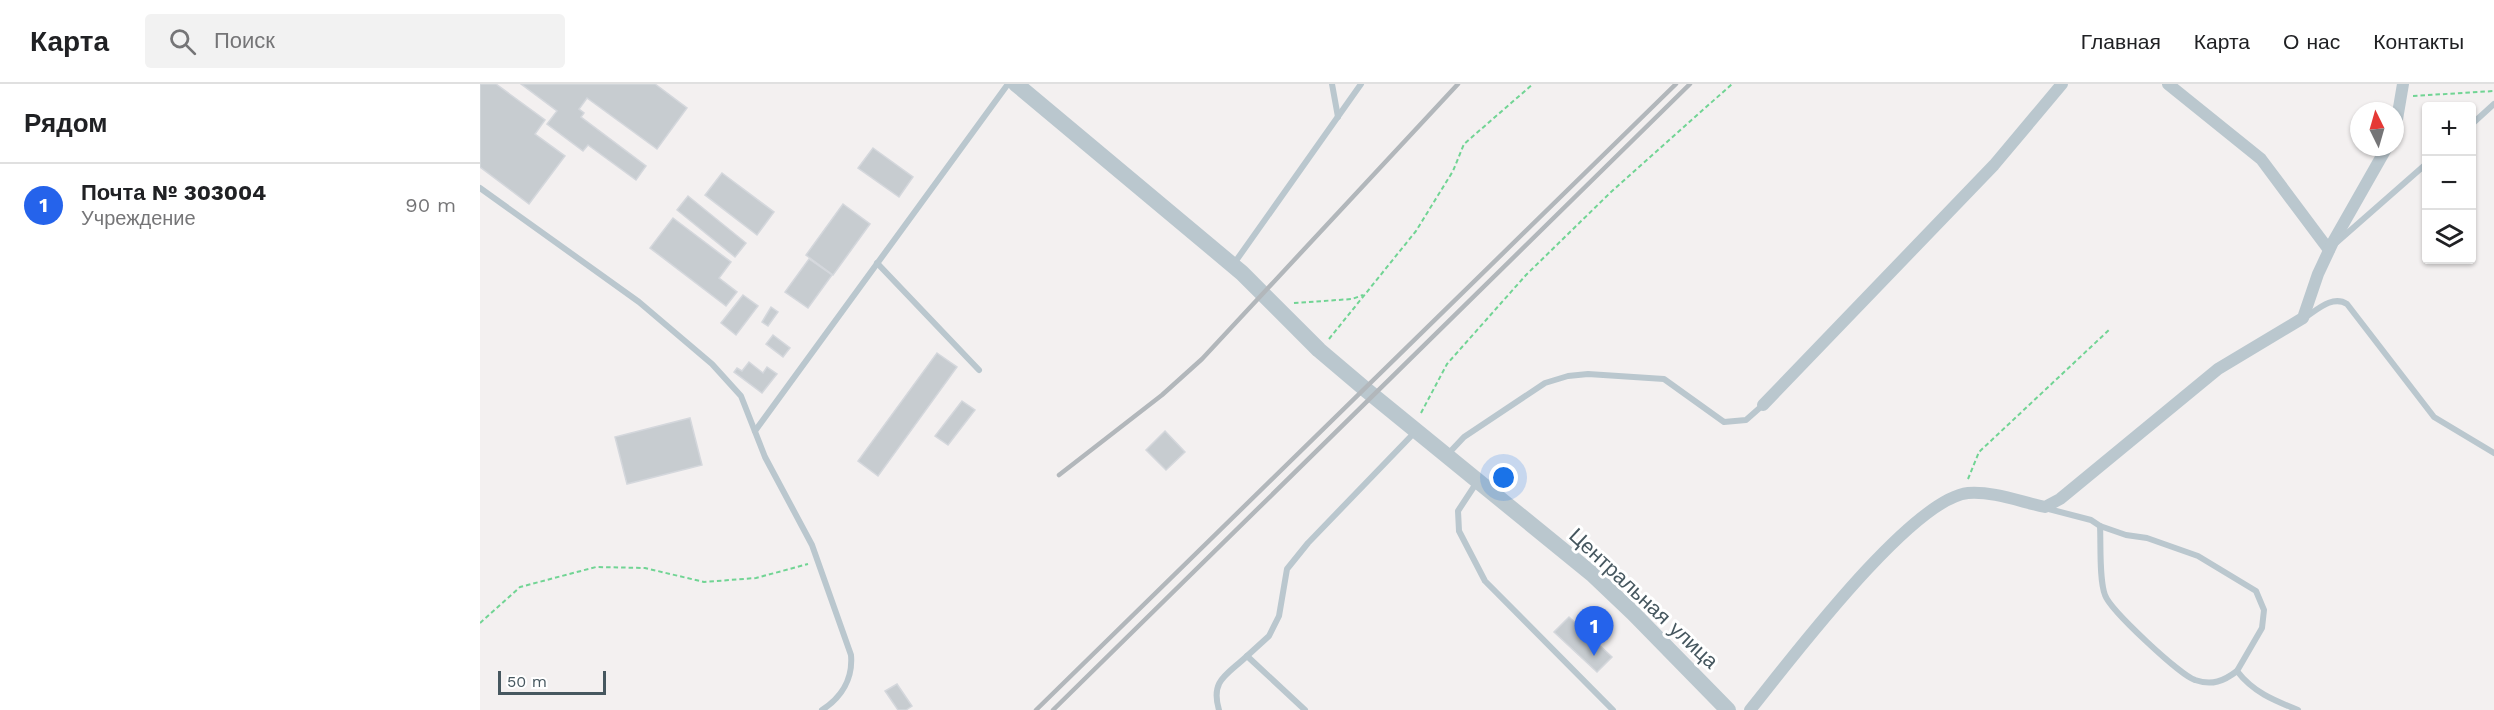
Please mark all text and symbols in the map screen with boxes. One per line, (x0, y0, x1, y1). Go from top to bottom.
search box (145, 14, 565, 68)
text: Карта (30, 25, 109, 58)
icon: search (166, 25, 199, 58)
text: Поиск (214, 28, 275, 53)
text: Главная (2081, 29, 2161, 54)
text: Карта (2194, 29, 2250, 54)
text: О нас (2283, 29, 2340, 54)
text: Контакты (2373, 29, 2464, 54)
north arrow (2350, 102, 2404, 156)
map controls (2422, 102, 2476, 264)
button: + (2422, 102, 2476, 156)
text: Рядом (24, 108, 107, 138)
button: − (2422, 156, 2476, 210)
text: Почта № 303004 (81, 180, 266, 205)
text: 1 (39, 193, 48, 217)
text: 90 m (405, 193, 456, 217)
text: Учреждение (81, 206, 196, 230)
button: layers (2422, 210, 2476, 264)
your location (1489, 463, 1518, 492)
street label: Центральная улица (1564, 523, 1724, 674)
pin: 1 (1574, 606, 1614, 656)
scale bar (498, 668, 606, 696)
text: 50 m (507, 672, 547, 691)

